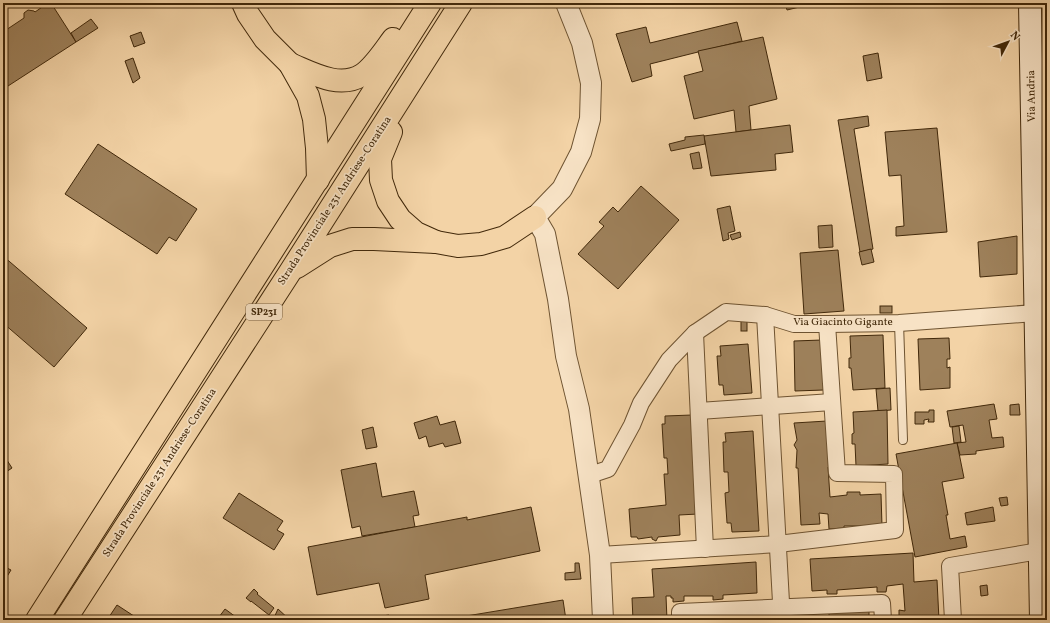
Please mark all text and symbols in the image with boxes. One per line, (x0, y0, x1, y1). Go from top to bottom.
north arrow (988, 22, 1028, 62)
text: N (1006, 28, 1023, 44)
street label: Via Andria (1024, 69, 1040, 122)
street label: Strada Provinciale 231 Andriese-Coratina (275, 113, 396, 289)
road number: SP231 (246, 304, 282, 320)
street label: Via Giacinto Gigante (793, 315, 893, 330)
street label: Strada Provinciale 231 Andriese-Coratina (100, 385, 221, 561)

